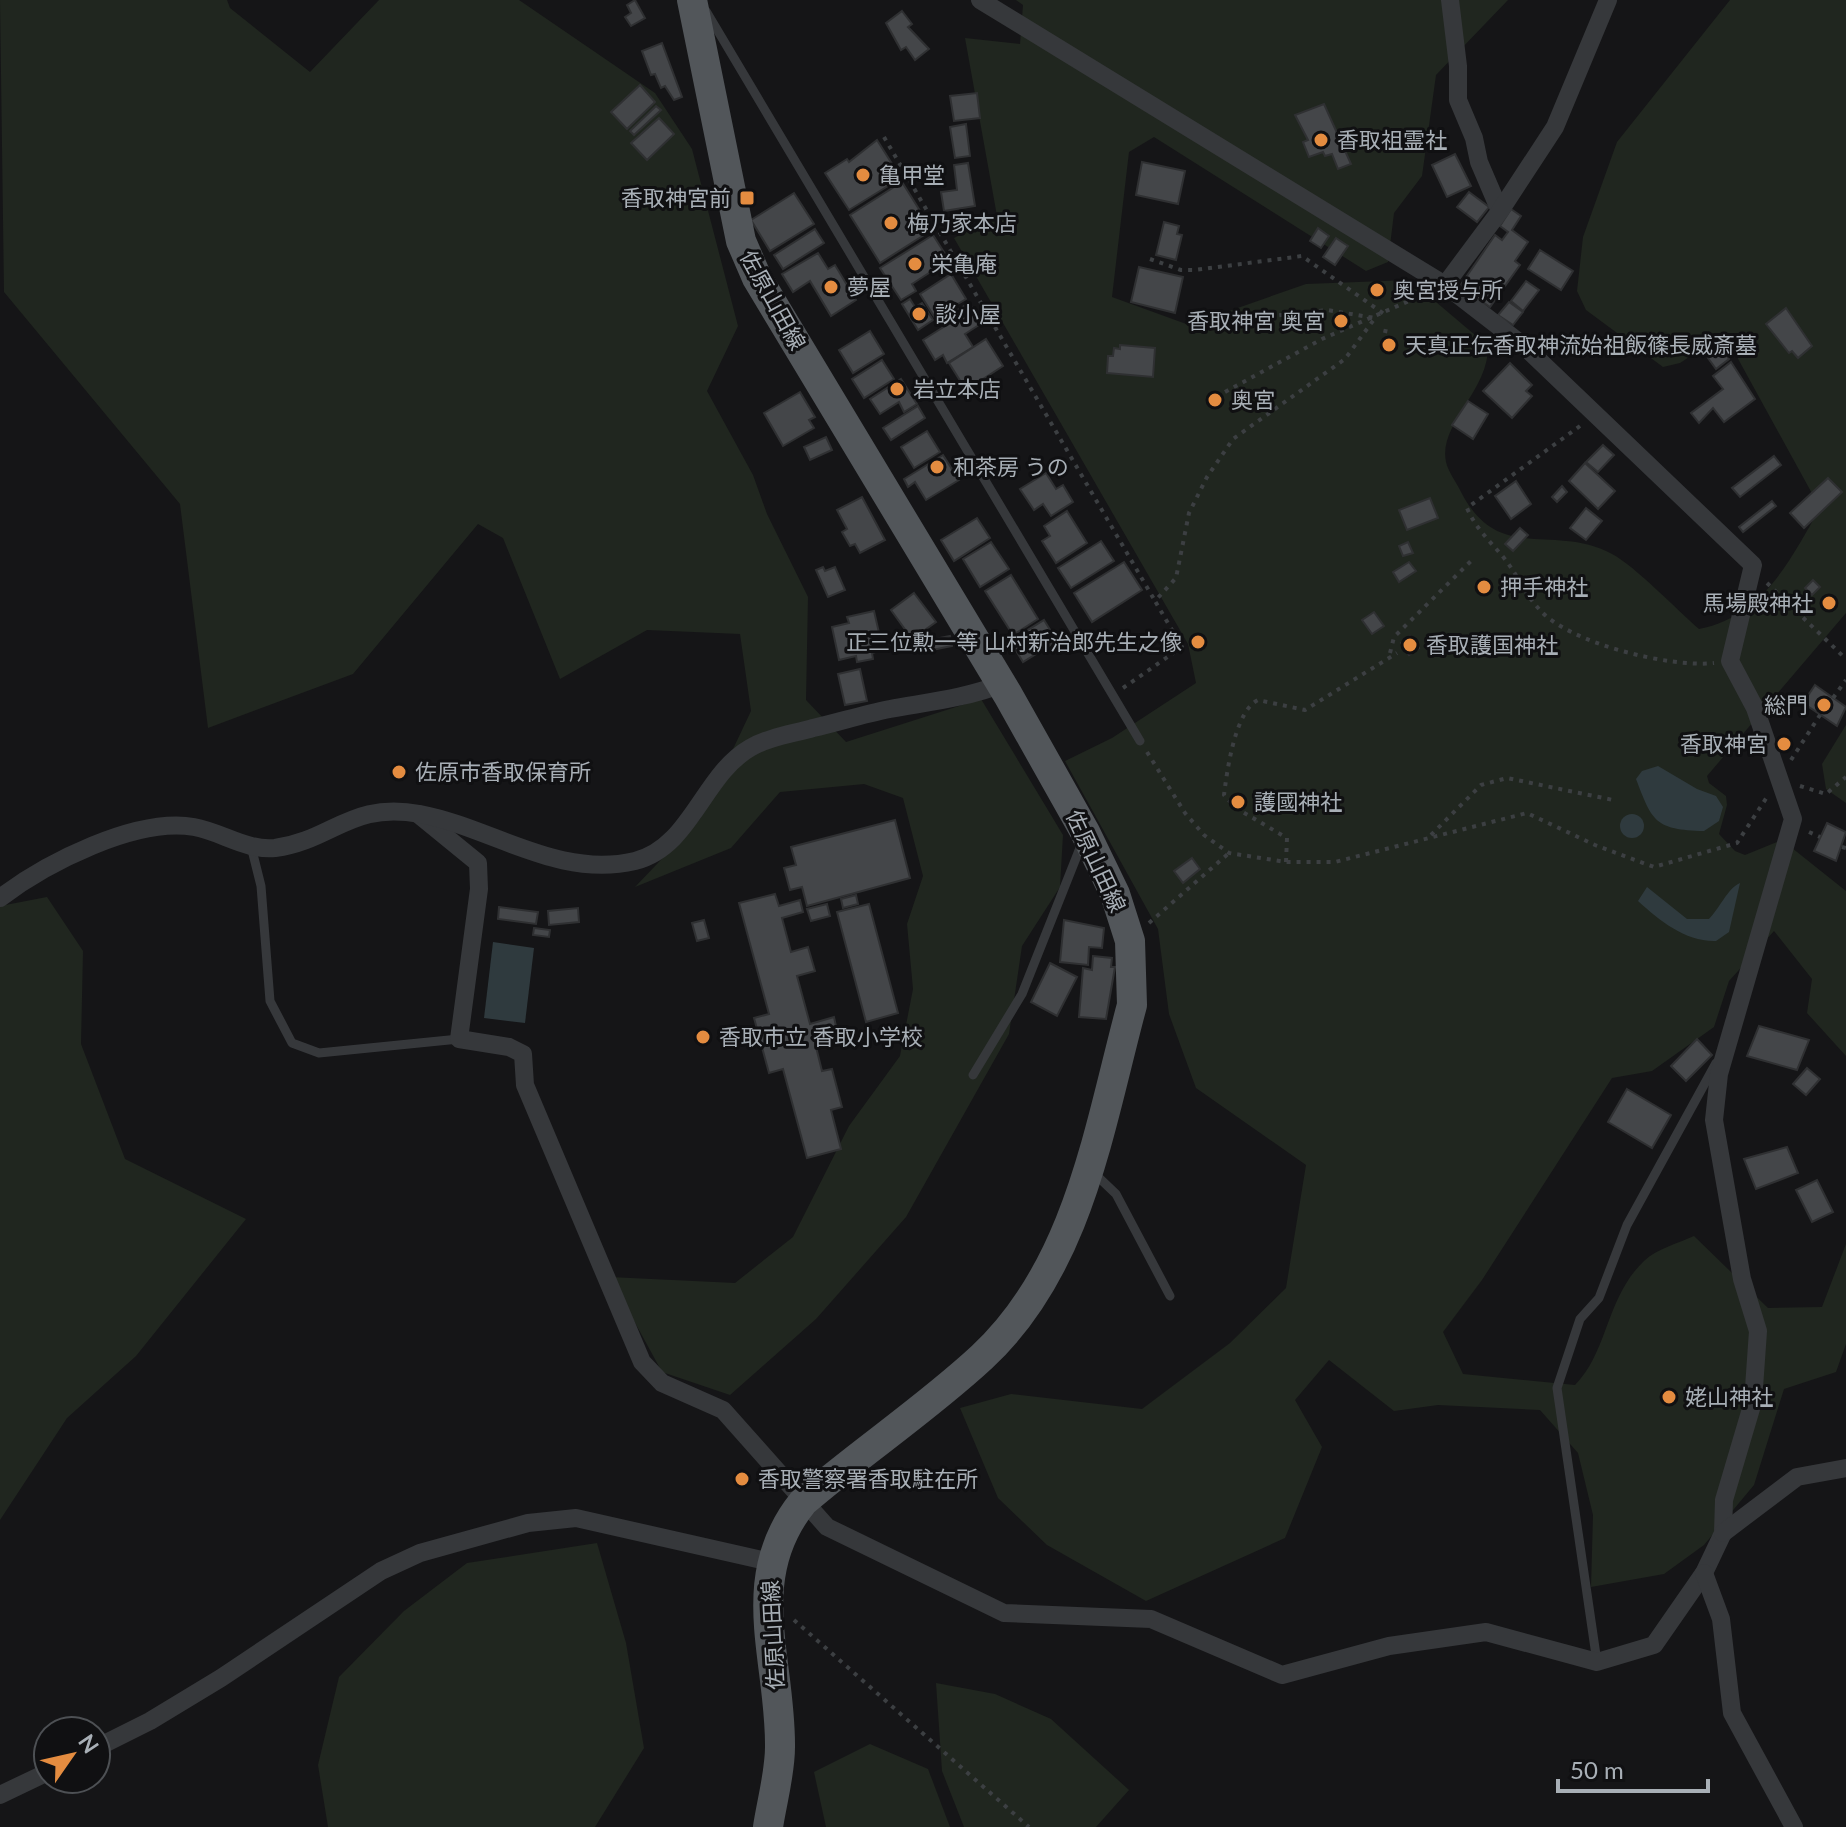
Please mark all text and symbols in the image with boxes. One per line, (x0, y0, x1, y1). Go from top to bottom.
place label: 香取祖霊社 (1337, 126, 1447, 153)
marker: 香取祖霊社 (1312, 131, 1330, 149)
place label: 亀甲堂 (879, 161, 945, 188)
marker: 亀甲堂 (854, 166, 872, 184)
place label: 香取神宮前 (621, 184, 731, 211)
marker: 香取神宮前 (738, 189, 756, 207)
place label: 梅乃家本店 (907, 209, 1017, 236)
marker: 梅乃家本店 (882, 214, 900, 232)
street label: 佐原山田線 (735, 245, 812, 354)
place label: 栄亀庵 (931, 250, 997, 277)
marker: 栄亀庵 (906, 255, 924, 273)
place label: 夢屋 (847, 273, 891, 300)
place label: 奥宮授与所 (1393, 276, 1503, 303)
marker: 夢屋 (822, 278, 840, 296)
marker: 奥宮授与所 (1368, 281, 1386, 299)
place label: 談小屋 (935, 300, 1001, 327)
marker: 談小屋 (910, 305, 928, 323)
place label: 香取神宮 奥宮 (1187, 307, 1325, 334)
marker: 香取神宮 奥宮 (1332, 312, 1350, 330)
place label: 天真正伝香取神流始祖飯篠長威斎墓 (1405, 331, 1757, 358)
marker: 天真正伝香取神流始祖飯篠長威斎墓 (1380, 336, 1398, 354)
place label: 岩立本店 (913, 375, 1001, 402)
marker: 岩立本店 (888, 380, 906, 398)
place label: 奥宮 (1231, 386, 1275, 413)
marker: 奥宮 (1206, 391, 1224, 409)
place label: 和茶房 うの (953, 453, 1069, 480)
marker: 和茶房 うの (928, 458, 946, 476)
place label: 押手神社 (1500, 573, 1588, 600)
marker: 押手神社 (1475, 578, 1493, 596)
place label: 馬場殿神社 (1703, 589, 1813, 616)
marker: 馬場殿神社 (1820, 594, 1838, 612)
place label: 正三位勲一等 山村新治郎先生之像 (846, 628, 1182, 655)
place label: 香取護国神社 (1426, 631, 1558, 658)
marker: 正三位勲一等 山村新治郎先生之像 (1189, 633, 1207, 651)
marker: 香取護国神社 (1401, 636, 1419, 654)
place label: 総門 (1764, 691, 1808, 718)
marker: 総門 (1815, 696, 1833, 714)
place label: 香取神宮 (1680, 730, 1768, 757)
marker: 香取神宮 (1775, 735, 1793, 753)
place label: 佐原市香取保育所 (415, 758, 591, 785)
marker: 佐原市香取保育所 (390, 763, 408, 781)
place label: 護國神社 (1254, 788, 1342, 815)
marker: 護國神社 (1229, 793, 1247, 811)
street label: 佐原山田線 (1061, 805, 1132, 916)
place label: 香取市立 香取小学校 (719, 1023, 923, 1050)
marker: 香取市立 香取小学校 (694, 1028, 712, 1046)
place label: 姥山神社 (1685, 1383, 1773, 1410)
marker: 姥山神社 (1660, 1388, 1678, 1406)
place label: 香取警察署香取駐在所 (758, 1465, 978, 1492)
marker: 香取警察署香取駐在所 (733, 1470, 751, 1488)
street label: 佐原山田線 (756, 1579, 789, 1691)
north arrow (32, 1715, 112, 1795)
text: N (73, 1729, 105, 1758)
scale bar (1558, 1743, 1708, 1793)
text: 50 m (1570, 1755, 1624, 1784)

